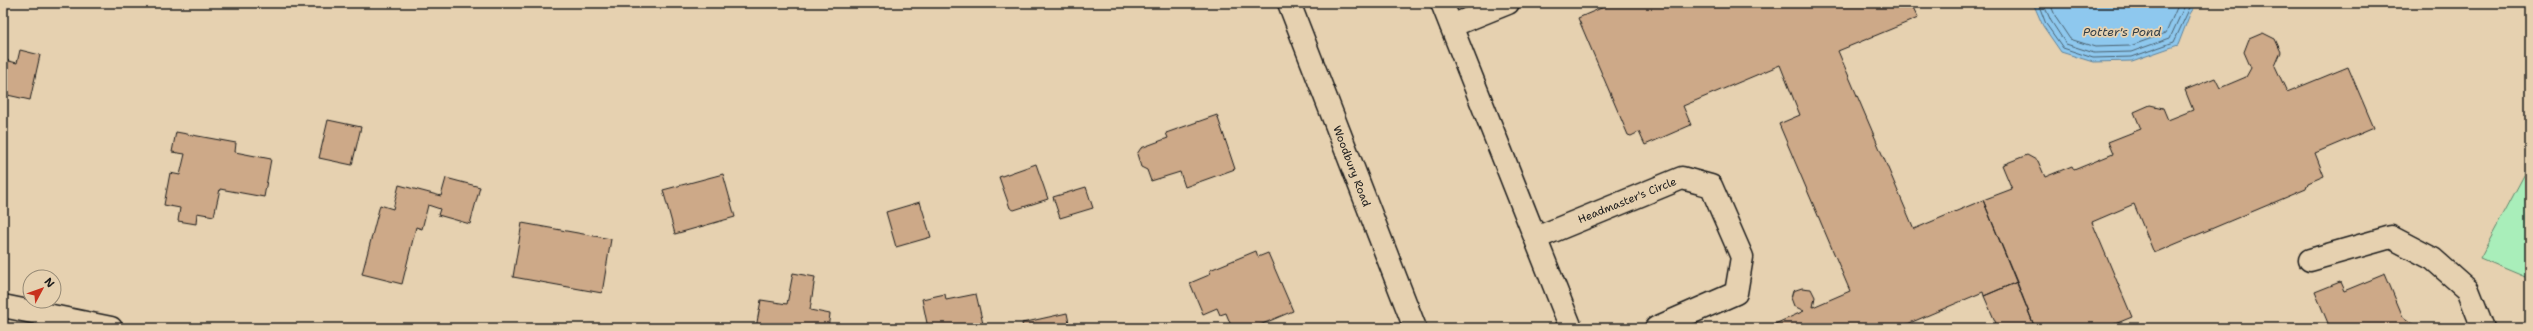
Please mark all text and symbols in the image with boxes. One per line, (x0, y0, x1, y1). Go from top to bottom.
water label: Potter's Pond (2083, 24, 2161, 40)
street label: Woodbury Road (1329, 123, 1374, 209)
street label: Headmaster's Circle (1576, 174, 1679, 227)
north arrow (22, 269, 62, 309)
text: N (41, 275, 58, 291)

